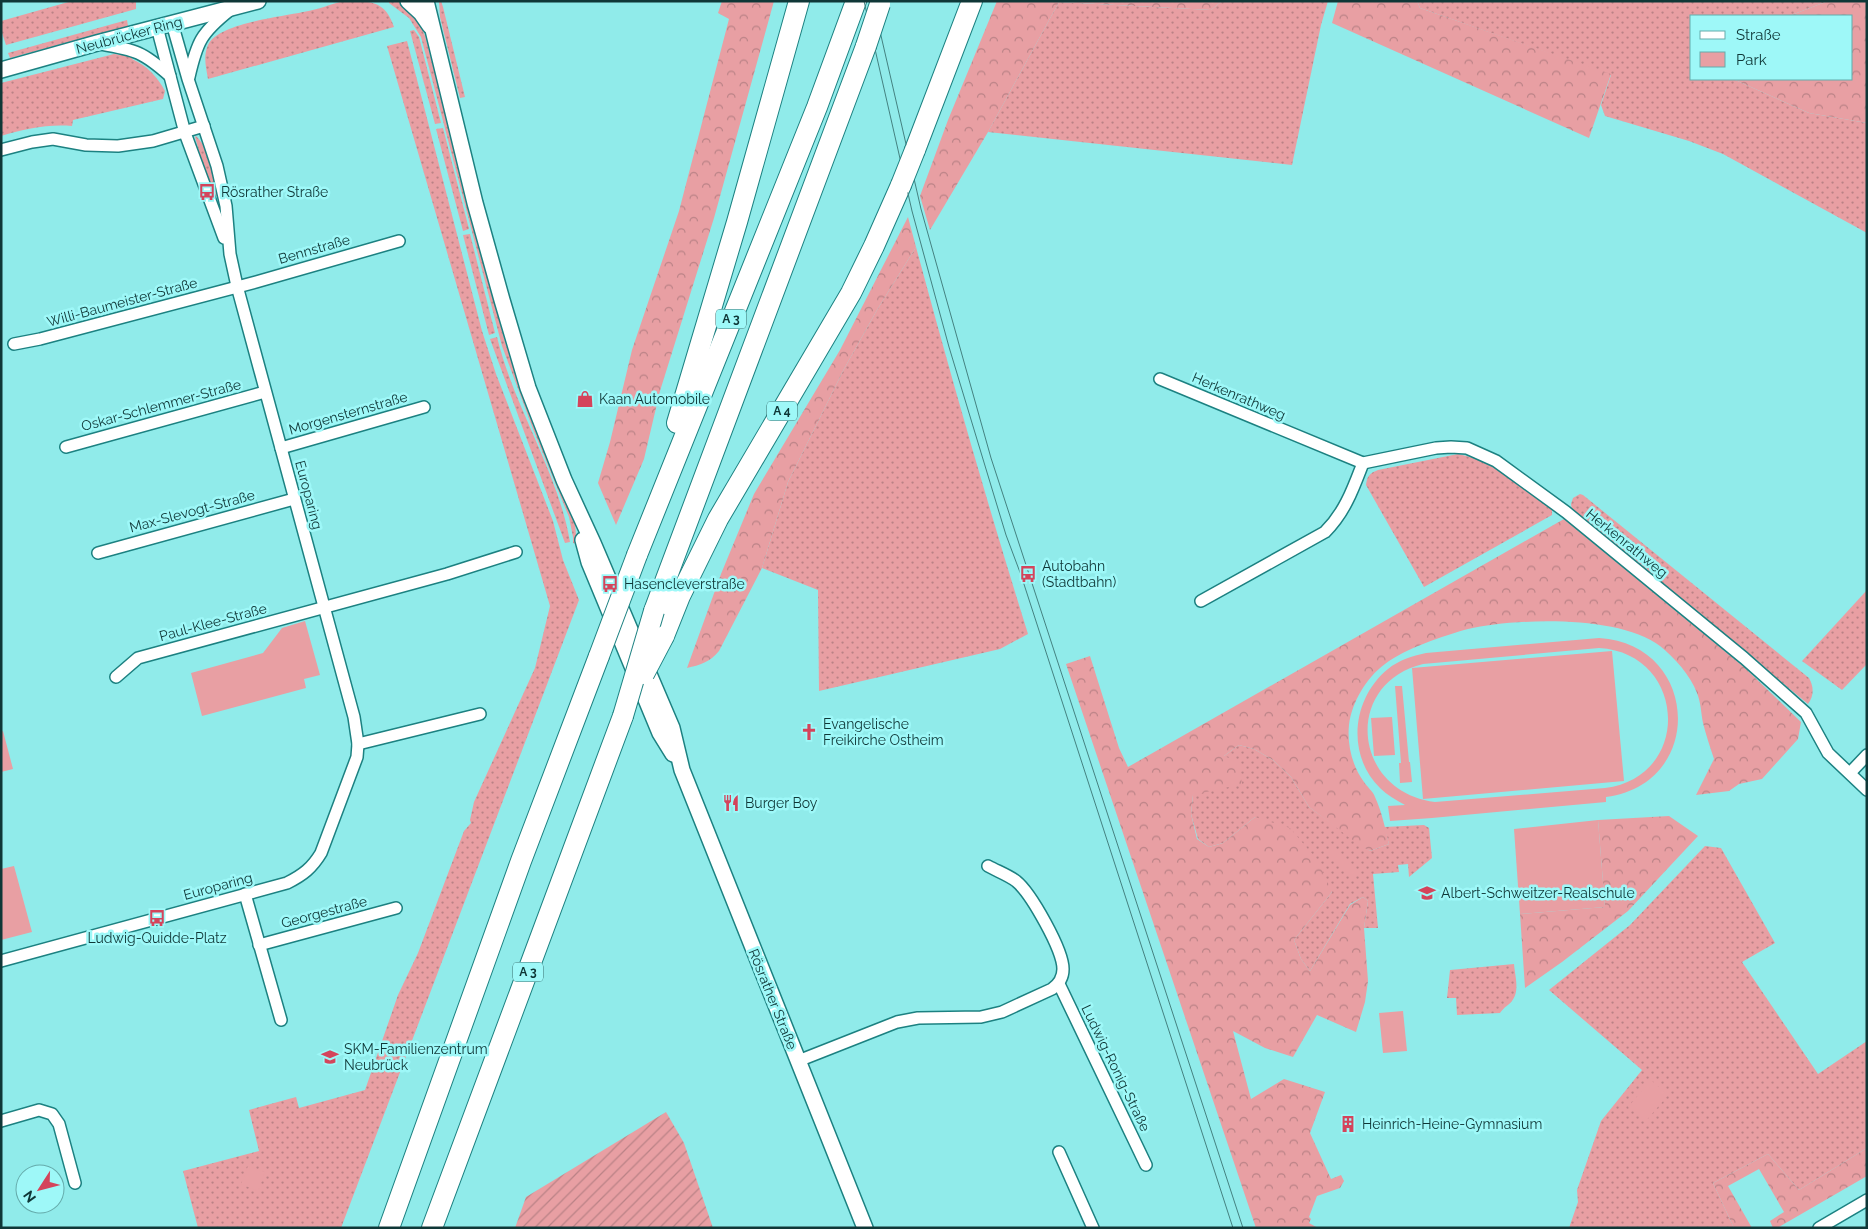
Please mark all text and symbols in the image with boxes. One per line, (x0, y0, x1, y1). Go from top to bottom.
street label: Neubrücker Ring (74, 13, 184, 57)
legend (1690, 15, 1853, 80)
text: Straße (1736, 26, 1781, 44)
text: Park (1736, 51, 1767, 69)
bus stop icon: Rösrather Straße (197, 182, 217, 202)
place label: Rösrather Straße (221, 184, 328, 200)
street label: Bennstraße (276, 231, 352, 267)
street label: Willi-Baumeister-Straße (45, 274, 199, 330)
road number: A 3 (716, 310, 746, 328)
street label: Herkenrathweg (1190, 369, 1288, 423)
street label: Oskar-Schlemmer-Straße (79, 376, 243, 434)
street label: Morgensternstraße (287, 388, 409, 438)
shop icon: Kaan Automobile (575, 389, 595, 409)
place label: Kaan Automobile (599, 391, 710, 407)
road number: A 4 (767, 402, 797, 421)
street label: Europaring (292, 459, 326, 531)
street label: Max-Slevogt-Straße (128, 487, 256, 535)
street label: Herkenrathweg (1583, 505, 1671, 581)
place label: Autobahn (Stadtbahn) (1042, 558, 1116, 590)
bus stop icon: Autobahn (Stadtbahn) (1018, 564, 1038, 584)
bus stop icon: Hasencleverstraße (600, 574, 620, 594)
place label: Hasencleverstraße (624, 576, 745, 592)
street label: Paul-Klee-Straße (157, 600, 269, 644)
place label: Evangelische Freikirche Ostheim (823, 716, 944, 748)
church icon: Evangelische Freikirche Ostheim (799, 722, 819, 742)
restaurant icon: Burger Boy (721, 793, 741, 813)
place label: Burger Boy (745, 795, 818, 811)
street label: Europaring (182, 869, 254, 903)
school or university icon: Albert-Schweitzer-Realschule (1417, 883, 1437, 903)
place label: Albert-Schweitzer-Realschule (1441, 885, 1635, 901)
street label: Georgestraße (279, 893, 369, 931)
bus stop icon: Ludwig-Quidde-Platz (147, 908, 167, 928)
place label: Ludwig-Quidde-Platz (87, 930, 227, 946)
street label: Rösrather Straße (746, 946, 800, 1052)
road number: A 3 (513, 962, 543, 982)
street label: Ludwig-Ronig-Straße (1078, 1002, 1154, 1134)
place label: SKM-Familienzentrum Neubrück (344, 1041, 488, 1073)
school or university icon: SKM-Familienzentrum Neubrück (320, 1047, 340, 1067)
building icon: Heinrich-Heine-Gymnasium (1338, 1114, 1358, 1134)
place label: Heinrich-Heine-Gymnasium (1362, 1116, 1542, 1132)
north arrow (15, 1164, 65, 1214)
text: N (20, 1188, 39, 1206)

